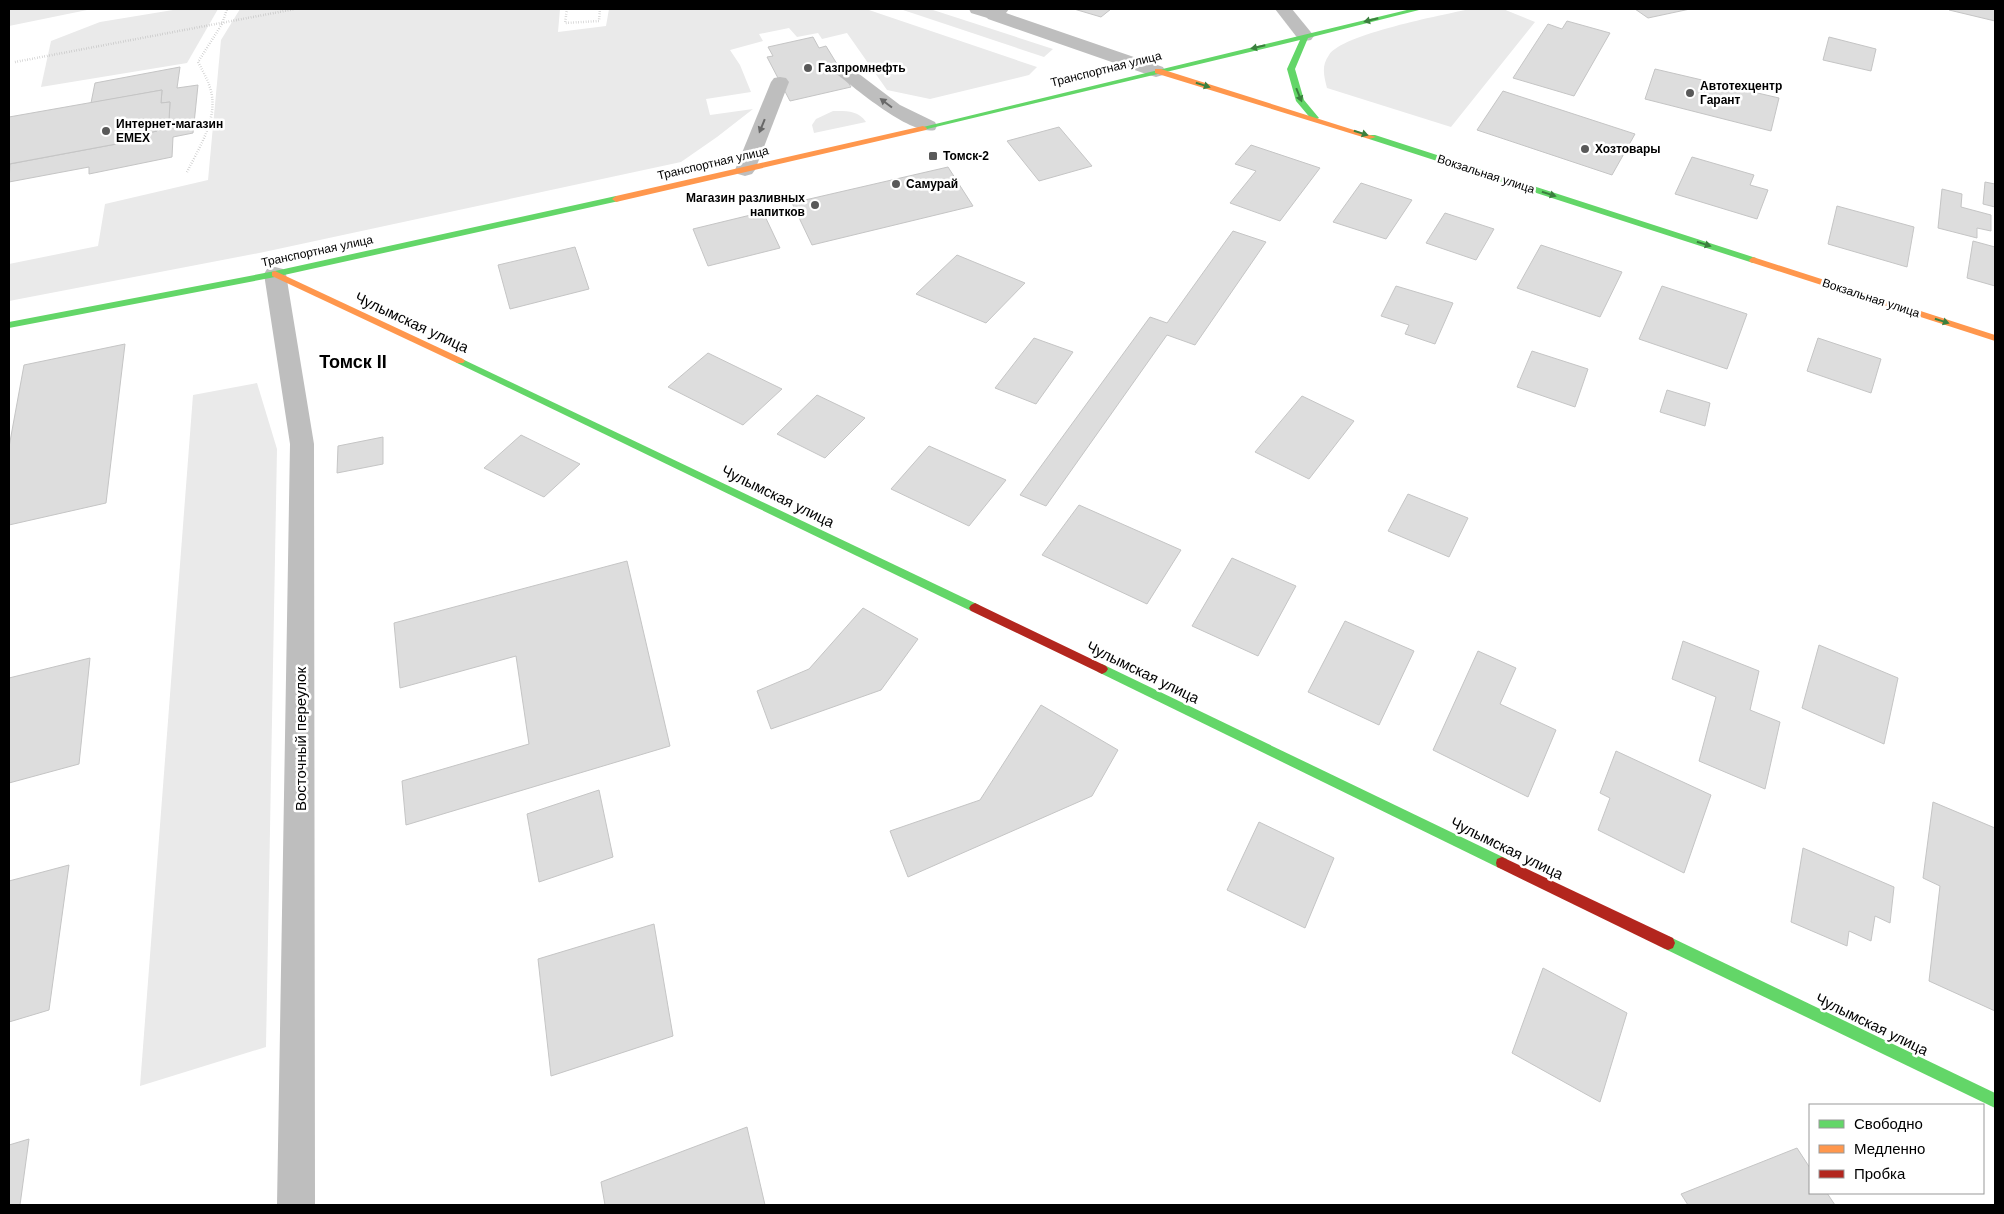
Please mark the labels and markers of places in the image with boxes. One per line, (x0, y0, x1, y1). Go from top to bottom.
place label: Газпромнефть (818, 61, 906, 75)
marker: Газпромнефть (802, 62, 814, 74)
place label: Автотехцентр Гарант (1700, 79, 1782, 107)
marker: Автотехцентр Гарант (1684, 87, 1696, 99)
place label: Интернет-магазин EMEX (116, 117, 223, 145)
marker: Интернет-магазин EMEX (100, 125, 112, 137)
place label: Хозтовары (1595, 142, 1661, 156)
marker: Хозтовары (1579, 143, 1591, 155)
place label: Томск-2 (943, 149, 989, 163)
marker: Томск-2 (927, 150, 939, 162)
place label: Самурай (906, 177, 958, 191)
marker: Самурай (890, 178, 902, 190)
place label: Магазин разливных напитков (686, 191, 805, 219)
marker: Магазин разливных напитков (809, 199, 821, 211)

